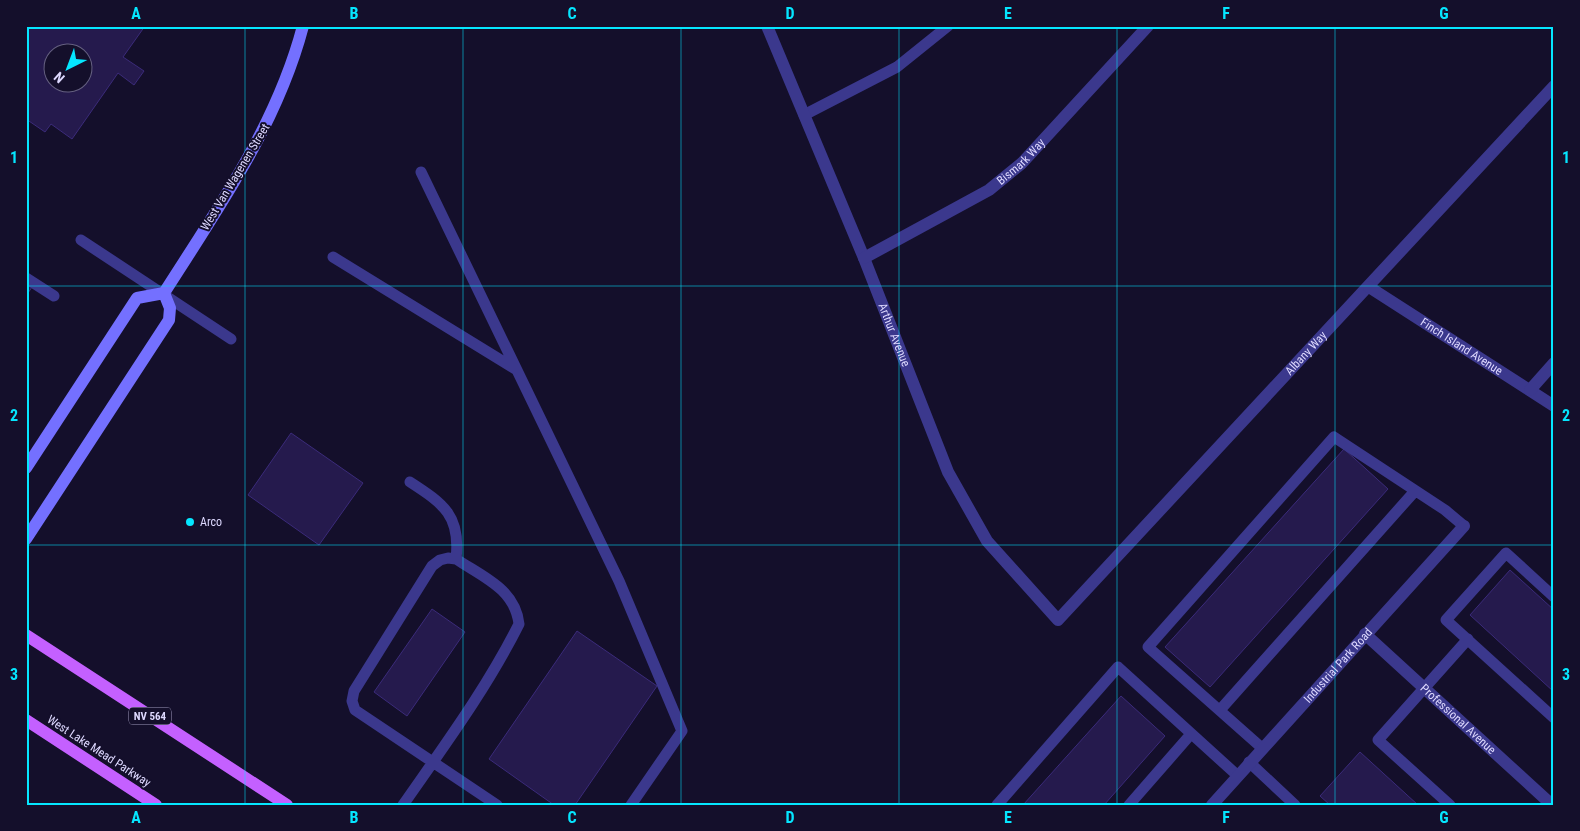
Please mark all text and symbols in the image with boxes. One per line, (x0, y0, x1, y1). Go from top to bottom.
text: A (131, 4, 141, 23)
text: B (350, 4, 359, 23)
text: C (567, 4, 577, 23)
text: D (785, 4, 795, 23)
text: E (1004, 4, 1012, 23)
text: F (1222, 4, 1230, 23)
text: G (1439, 4, 1449, 23)
north arrow (42, 42, 92, 92)
text: N (51, 69, 68, 86)
street label: West Van Wagenen Street (198, 121, 273, 233)
street label: Bismark Way (994, 136, 1048, 188)
text: 1 (10, 148, 18, 167)
text: 1 (1562, 148, 1570, 167)
street label: Arthur Avenue (875, 301, 913, 369)
street label: Finch Island Avenue (1418, 315, 1505, 378)
street label: Albany Way (1282, 328, 1330, 378)
text: 2 (10, 406, 18, 425)
text: 2 (1562, 406, 1570, 425)
place label: Arco (200, 515, 222, 529)
marker: Arco (184, 516, 196, 528)
street label: Industrial Park Road (1301, 625, 1375, 706)
text: 3 (10, 665, 18, 684)
text: 3 (1562, 665, 1570, 684)
street label: Professional Avenue (1417, 681, 1499, 757)
road number: NV 564 (129, 708, 171, 724)
street label: West Lake Mead Parkway (45, 712, 153, 790)
text: A (131, 808, 141, 827)
text: B (350, 808, 359, 827)
text: C (567, 808, 577, 827)
text: D (785, 808, 795, 827)
text: E (1004, 808, 1012, 827)
text: F (1222, 808, 1230, 827)
text: G (1439, 808, 1449, 827)

